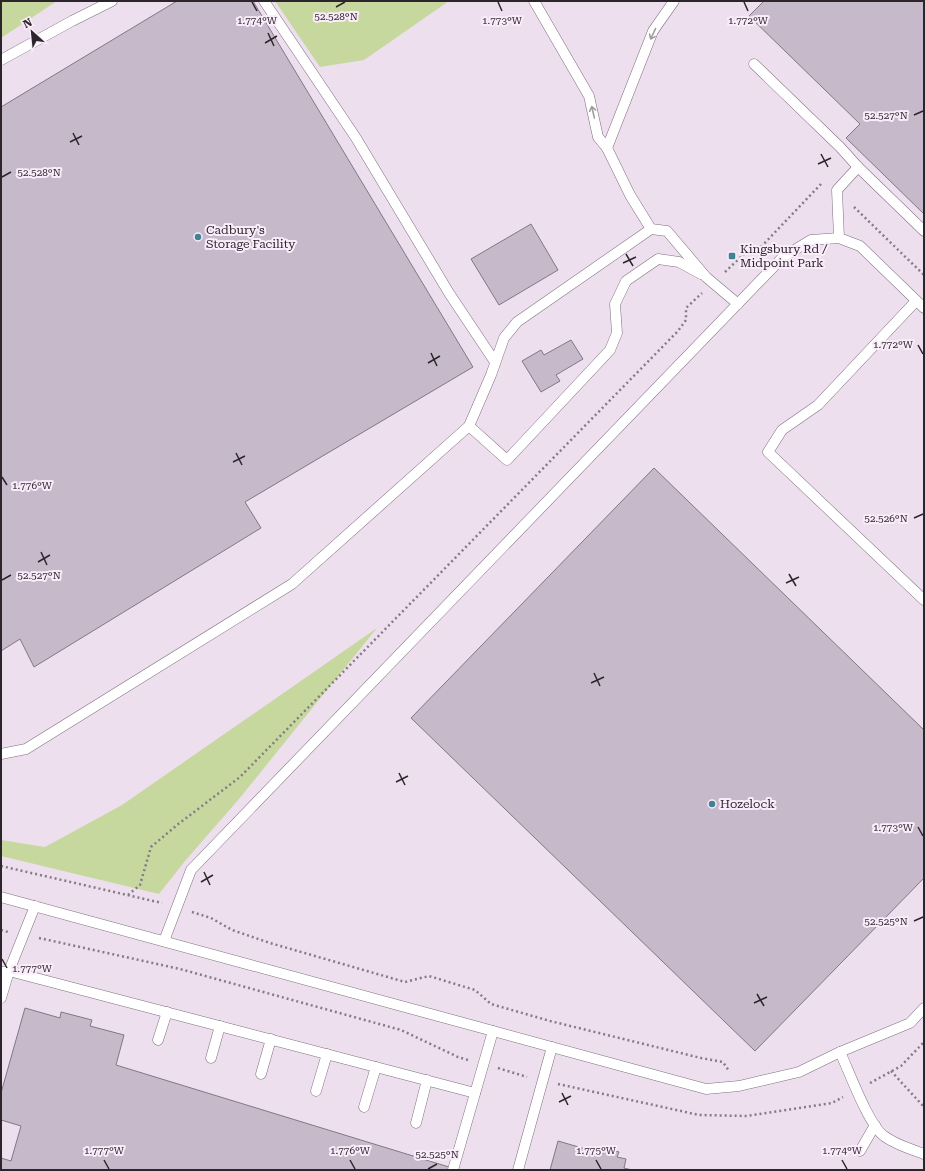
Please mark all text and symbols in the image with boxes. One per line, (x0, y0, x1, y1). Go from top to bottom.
text: 52.528°N (314, 11, 358, 22)
north arrow (12, 12, 52, 52)
text: 1.774°W (237, 15, 278, 26)
text: 1.773°W (482, 15, 523, 26)
text: 1.772°W (728, 15, 769, 26)
text: N (21, 16, 35, 31)
one-way arrow (649, 28, 656, 40)
one-way arrow (588, 106, 596, 119)
text: 52.527°N (864, 110, 908, 121)
text: 52.528°N (17, 167, 61, 178)
place label: Cadbury's Storage Facility (206, 223, 296, 251)
marker: Cadbury's Storage Facility (193, 232, 203, 242)
place label: Kingsbury Rd / Midpoint Park (740, 242, 828, 270)
marker: Kingsbury Rd / Midpoint Park (727, 251, 737, 261)
text: 1.772°W (873, 339, 914, 350)
text: 1.776°W (12, 480, 53, 491)
text: 52.526°N (864, 513, 908, 524)
text: 52.527°N (17, 570, 61, 581)
place label: Hozelock (720, 797, 775, 811)
marker: Hozelock (707, 799, 717, 809)
text: 1.773°W (873, 822, 914, 833)
text: 52.525°N (864, 916, 908, 927)
text: 1.777°W (12, 963, 53, 974)
text: 1.777°W (84, 1145, 125, 1156)
text: 1.776°W (330, 1145, 371, 1156)
text: 1.775°W (576, 1145, 617, 1156)
text: 1.774°W (822, 1145, 863, 1156)
text: 52.525°N (415, 1149, 459, 1160)

